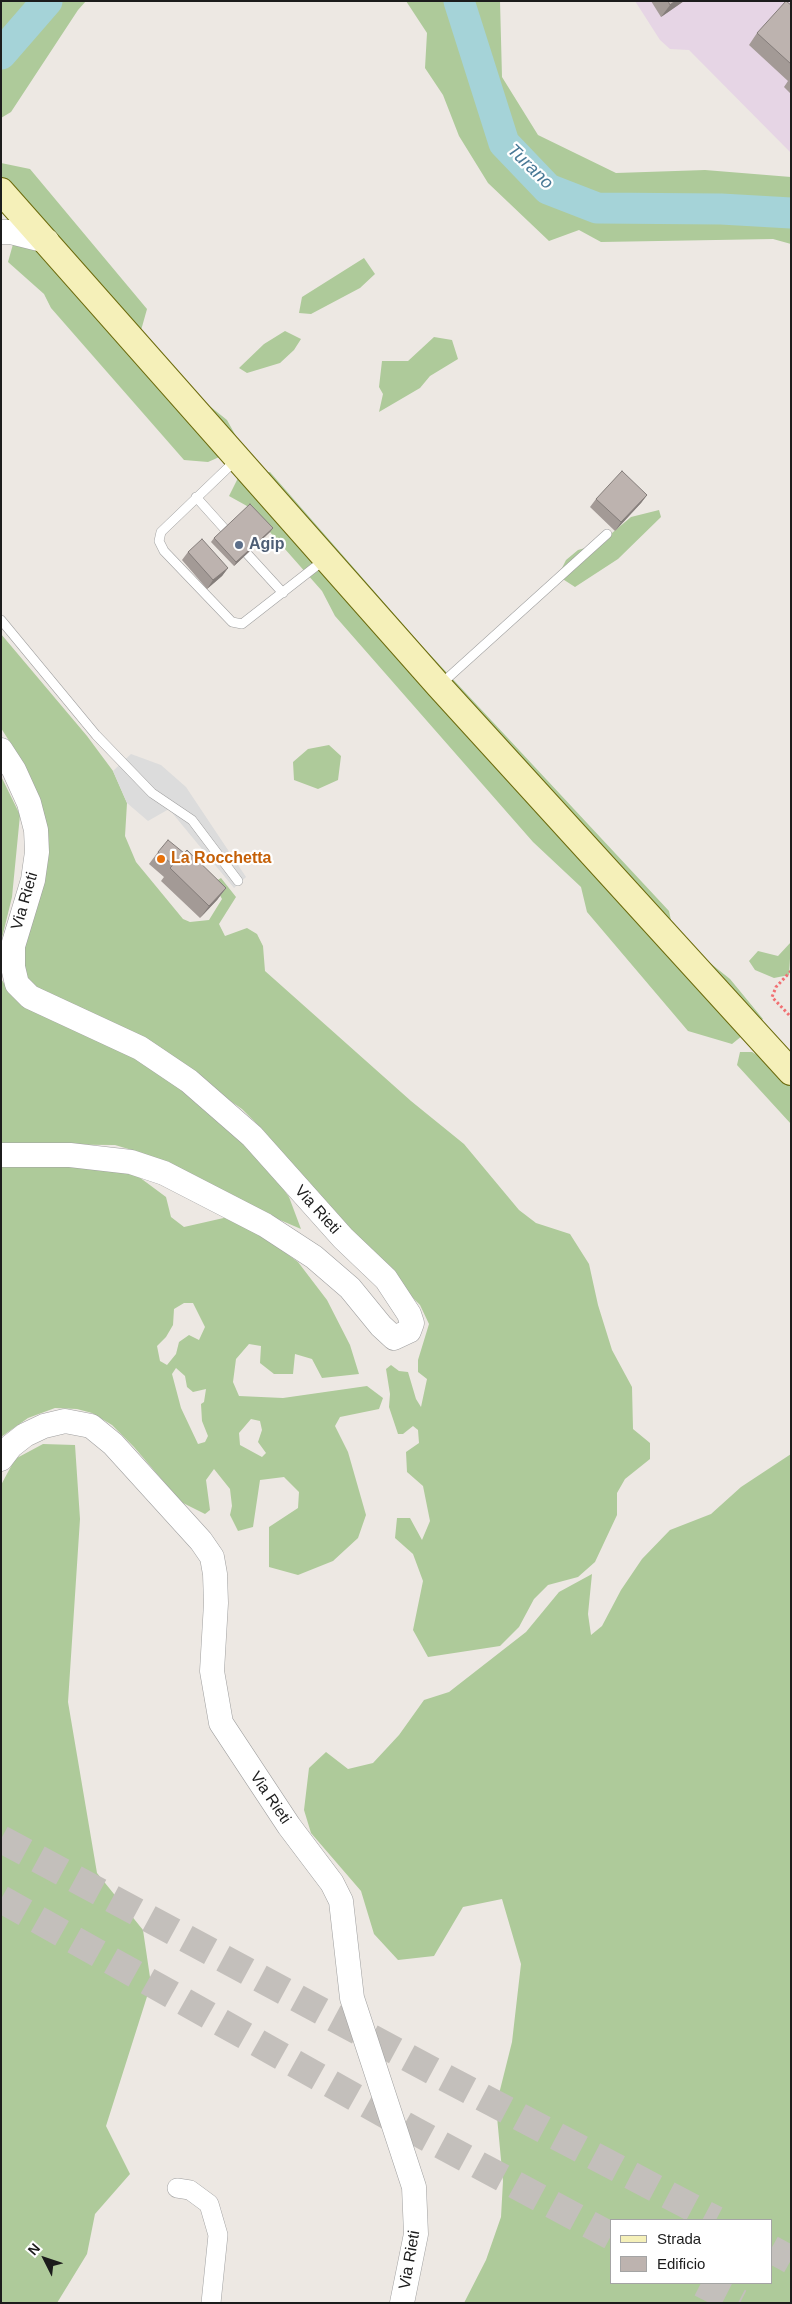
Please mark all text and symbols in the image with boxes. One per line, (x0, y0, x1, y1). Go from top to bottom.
water label: Turano (502, 140, 558, 194)
place label: Agip (249, 535, 285, 555)
marker: Agip (233, 539, 245, 551)
place label: La Rocchetta (171, 849, 271, 869)
marker: La Rocchetta (155, 853, 167, 865)
street label: Via Rieti (8, 870, 42, 932)
street label: Via Rieti (290, 1182, 344, 1238)
street label: Via Rieti (245, 1768, 295, 1828)
legend (610, 2219, 772, 2284)
street label: Via Rieti (395, 2229, 425, 2291)
text: Strada (657, 2230, 701, 2247)
north arrow (20, 2234, 70, 2284)
text: N (24, 2240, 43, 2258)
text: Edificio (657, 2255, 705, 2272)

